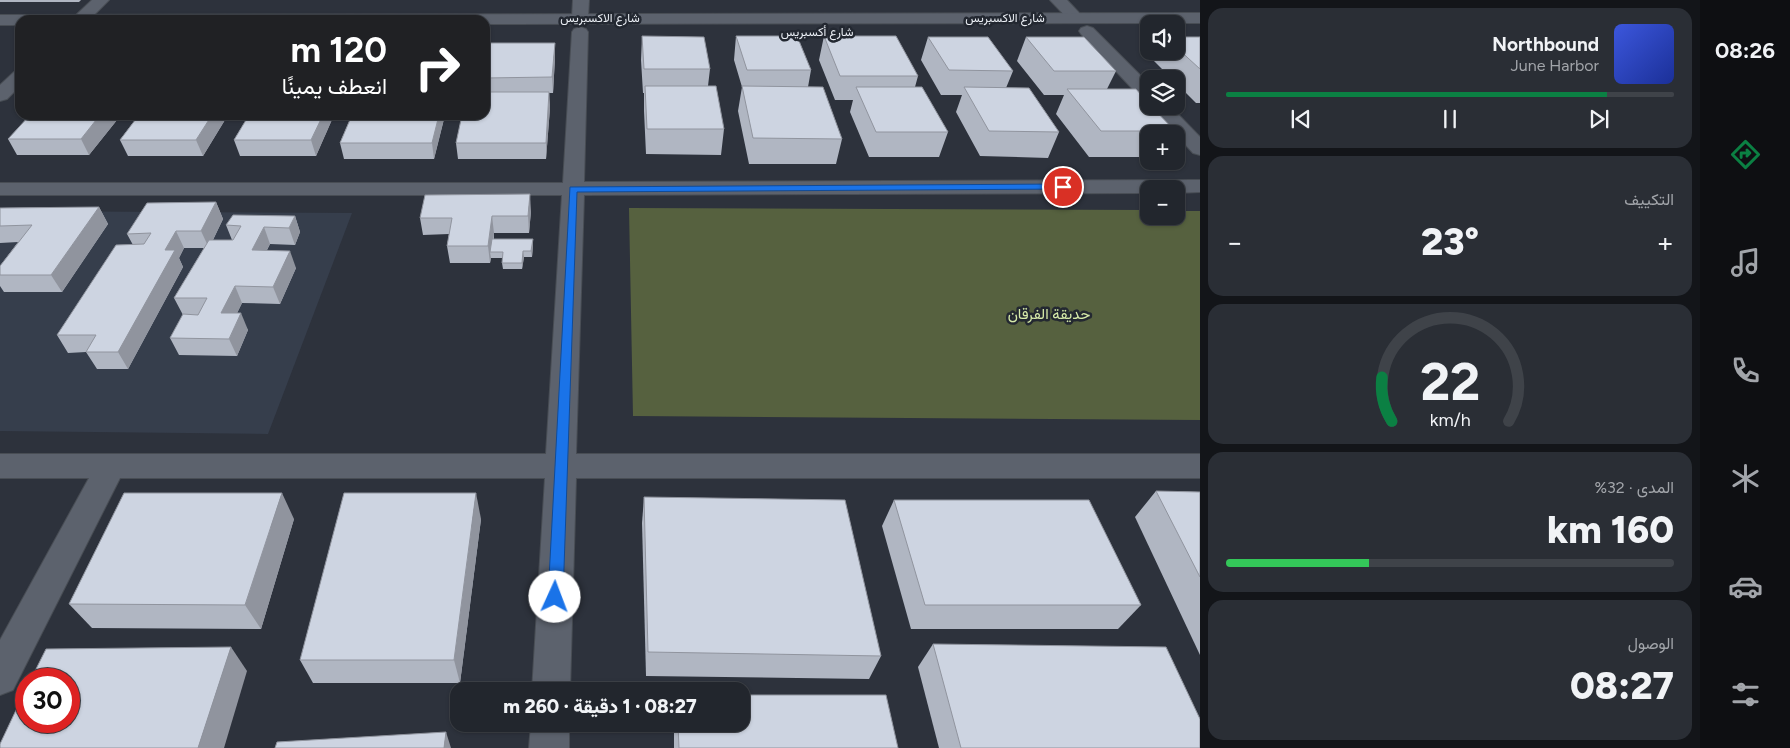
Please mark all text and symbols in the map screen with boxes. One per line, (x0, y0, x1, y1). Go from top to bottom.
street label: شارع الاكسبريس (560, 11, 640, 27)
street label: شارع الاكسبريس (965, 11, 1045, 27)
map controls (1140, 15, 1185, 225)
button: sound (1140, 15, 1185, 60)
street label: شارع أكسبريس (781, 25, 853, 41)
text: 120 m (290, 29, 387, 71)
text: Northbound (1492, 33, 1599, 56)
icon: right (405, 35, 470, 100)
text: 08:26 (1715, 37, 1775, 64)
text: June Harbor (1511, 56, 1599, 75)
button: layers (1140, 70, 1185, 115)
text: انعطف يمينًا (282, 73, 387, 100)
icon: previous (1287, 105, 1315, 133)
icon: pause (1436, 105, 1464, 133)
icon: next (1585, 105, 1613, 133)
button: + (1140, 125, 1185, 170)
icon: directions (1728, 137, 1763, 172)
pin (1042, 166, 1084, 208)
icon: arrive (1049, 173, 1077, 201)
button: − (1140, 180, 1185, 225)
text: التكييف (1624, 190, 1674, 209)
text: 23° (1421, 219, 1479, 265)
text: − (1226, 225, 1243, 259)
text: + (1657, 225, 1674, 259)
icon: music (1728, 245, 1763, 280)
park label: حديقة الفرقان (1008, 305, 1090, 323)
text: 22 (1420, 351, 1480, 413)
icon: phone (1728, 353, 1763, 388)
text: km/h (1430, 409, 1470, 430)
icon: climate (1728, 461, 1763, 496)
text: المدى · 32% (1595, 478, 1674, 497)
text: 160 km (1547, 507, 1674, 553)
icon: car (1728, 569, 1763, 604)
position arrow (528, 570, 580, 622)
text: الوصول (1628, 634, 1674, 653)
text: 08:27 (1570, 663, 1674, 709)
speed limit sign: 30 (15, 668, 80, 733)
icon: filters (1728, 677, 1763, 712)
text: 08:27 · 1 دقيقة · 260 m (503, 695, 697, 718)

